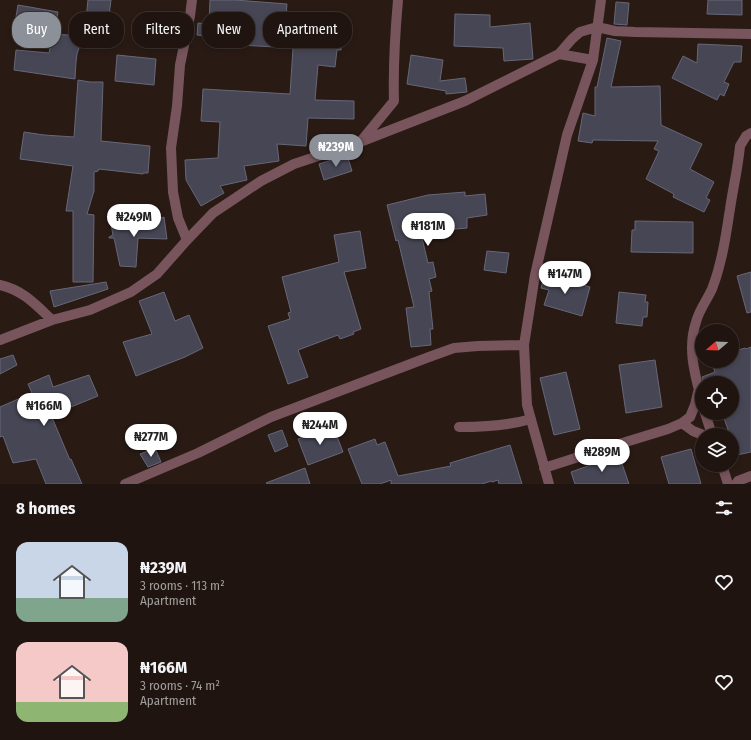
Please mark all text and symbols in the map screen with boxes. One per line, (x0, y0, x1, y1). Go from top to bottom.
chip: Buy (12, 12, 61, 48)
chip: Rent (69, 12, 124, 48)
chip: Filters (132, 12, 194, 48)
chip: New (202, 12, 255, 48)
chip: Apartment (263, 12, 352, 48)
pin: ₦239M (308, 134, 364, 168)
text: ₦239M (318, 139, 354, 154)
pin: ₦249M (106, 204, 162, 238)
text: ₦249M (116, 209, 152, 224)
pin: ₦181M (400, 213, 456, 247)
text: ₦181M (411, 218, 445, 233)
pin: ₦147M (537, 261, 593, 295)
text: ₦147M (548, 266, 582, 281)
north arrow (695, 324, 739, 368)
map controls (695, 324, 739, 472)
button: locate (695, 376, 739, 420)
pin: ₦166M (16, 393, 72, 427)
text: ₦166M (26, 398, 62, 413)
pin: ₦244M (292, 412, 348, 446)
text: ₦244M (302, 417, 338, 432)
pin: ₦277M (123, 424, 179, 458)
button: layers (695, 428, 739, 472)
text: ₦277M (134, 429, 168, 444)
pin: ₦289M (574, 439, 630, 473)
text: ₦289M (584, 444, 620, 459)
icon: filters (713, 497, 735, 519)
text: 8 homes (16, 498, 76, 519)
text: ₦239M (140, 557, 187, 578)
icon: home (48, 558, 96, 606)
icon: heart (713, 571, 735, 593)
text: 3 rooms · 113 m² (140, 578, 225, 593)
text: Apartment (140, 593, 196, 608)
text: ₦166M (140, 657, 187, 678)
icon: home (48, 658, 96, 706)
icon: heart (713, 671, 735, 693)
text: 3 rooms · 74 m² (140, 678, 220, 693)
text: Apartment (140, 693, 196, 708)

